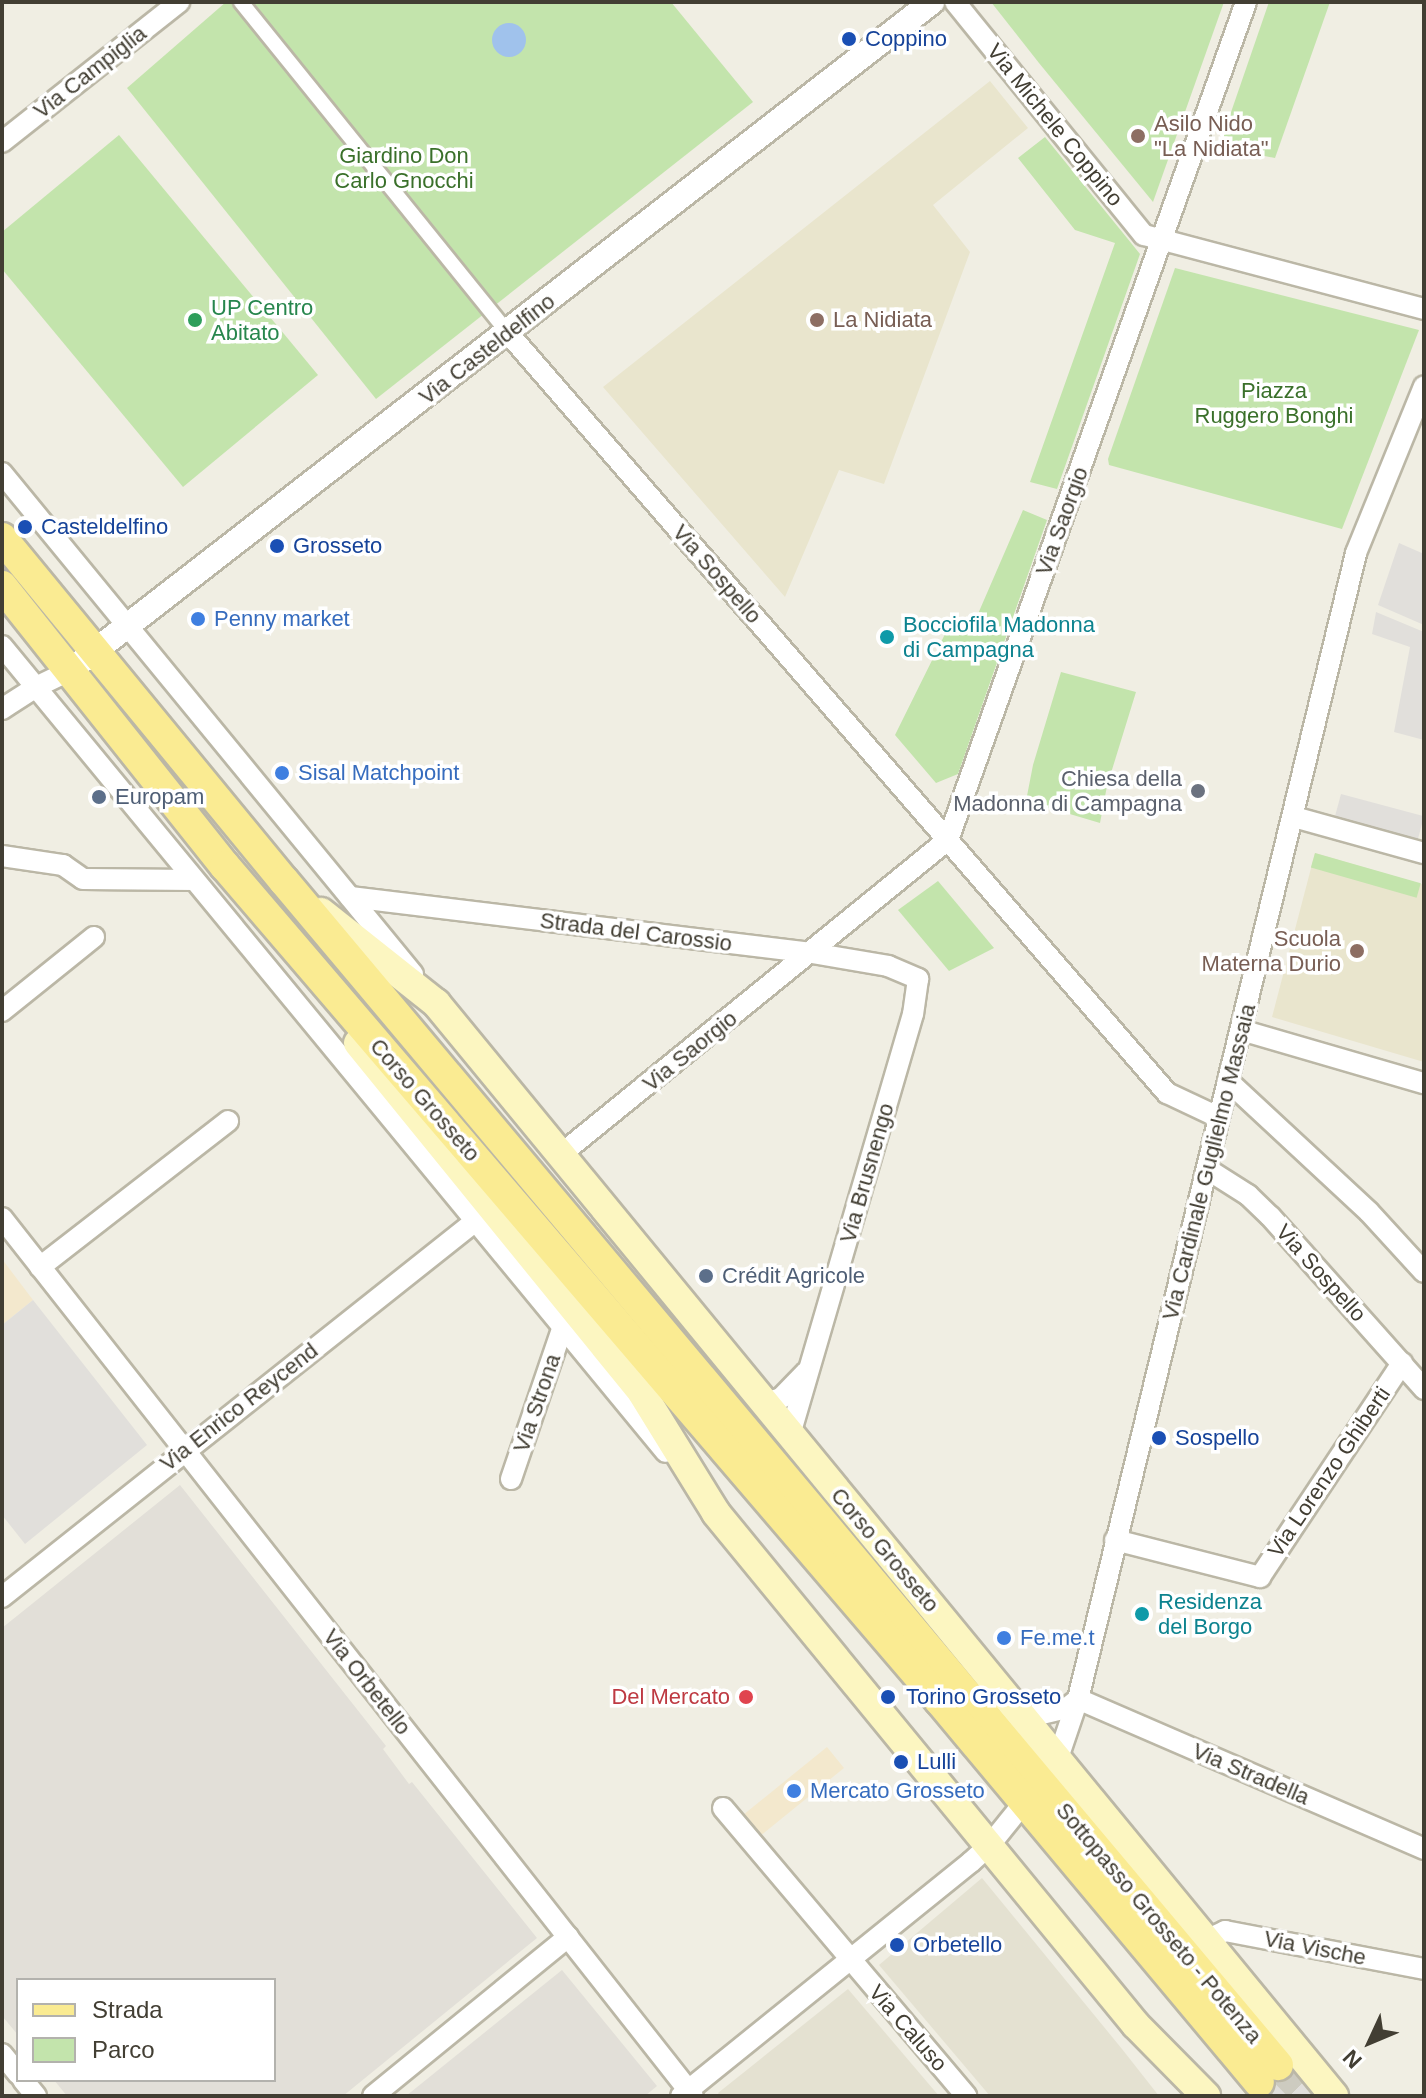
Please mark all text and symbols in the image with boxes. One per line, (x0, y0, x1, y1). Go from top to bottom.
street label: Via Campiglia (29, 20, 151, 124)
place label: Coppino (865, 26, 947, 52)
marker: Coppino (840, 30, 858, 48)
street label: Via Michele Coppino (981, 38, 1129, 212)
place label: Asilo Nido "La Nidiata" (1154, 110, 1269, 162)
marker: Asilo Nido "La Nidiata" (1129, 127, 1147, 145)
park label: Giardino Don Carlo Gnocchi (334, 142, 474, 194)
street label: Via Casteldelfino (414, 288, 560, 410)
place label: UP Centro Abitato (211, 294, 314, 346)
place label: La Nidiata (833, 307, 932, 333)
marker: UP Centro Abitato (186, 311, 204, 329)
marker: La Nidiata (808, 311, 826, 329)
park label: Piazza Ruggero Bonghi (1194, 377, 1354, 428)
street label: Via Saorgio (1030, 463, 1094, 579)
place label: Casteldelfino (41, 514, 168, 540)
marker: Casteldelfino (16, 518, 34, 536)
street label: Via Sospello (667, 519, 767, 629)
place label: Grosseto (293, 533, 382, 559)
marker: Grosseto (268, 537, 286, 555)
place label: Penny market (214, 606, 350, 632)
marker: Penny market (189, 610, 207, 628)
place label: Bocciofila Madonna di Campagna (903, 611, 1095, 662)
marker: Bocciofila Madonna di Campagna (878, 628, 896, 646)
place label: Sisal Matchpoint (298, 760, 459, 786)
marker: Sisal Matchpoint (273, 764, 291, 782)
place label: Chiesa della Madonna di Campagna (953, 765, 1182, 816)
marker: Chiesa della Madonna di Campagna (1189, 782, 1207, 800)
place label: Europam (115, 784, 204, 810)
marker: Europam (90, 788, 108, 806)
street label: Strada del Carossio (539, 907, 733, 957)
place label: Scuola Materna Durio (1202, 925, 1341, 976)
marker: Scuola Materna Durio (1348, 942, 1366, 960)
street label: Via Cardinale Guglielmo Massaia (1157, 1001, 1261, 1323)
street label: Via Saorgio (638, 1005, 742, 1097)
street label: Corso Grosseto (365, 1033, 485, 1167)
street label: Via Brusnengo (834, 1100, 900, 1246)
street label: Via Sospello (1270, 1219, 1372, 1327)
place label: Crédit Agricole (722, 1263, 866, 1289)
marker: Crédit Agricole (697, 1267, 715, 1285)
street label: Via Enrico Reycend (155, 1337, 323, 1477)
street label: Via Strona (508, 1350, 566, 1456)
street label: Via Lorenzo Ghiberti (1262, 1382, 1396, 1562)
place label: Sospello (1175, 1425, 1259, 1451)
marker: Sospello (1150, 1429, 1168, 1447)
street label: Corso Grosseto (825, 1483, 945, 1617)
place label: Residenza del Borgo (1158, 1588, 1262, 1640)
marker: Residenza del Borgo (1133, 1605, 1151, 1623)
street label: Via Orbetello (318, 1624, 416, 1740)
place label: Fe.me.t (1020, 1625, 1095, 1651)
marker: Fe.me.t (995, 1629, 1013, 1647)
place label: Del Mercato (611, 1684, 730, 1710)
place label: Torino Grosseto (906, 1684, 1061, 1710)
marker: Torino Grosseto (877, 1686, 899, 1708)
marker: Del Mercato (737, 1688, 755, 1706)
street label: Via Stradella (1189, 1738, 1313, 1810)
place label: Lulli (917, 1749, 956, 1775)
marker: Lulli (892, 1753, 910, 1771)
place label: Mercato Grosseto (810, 1778, 985, 1804)
marker: Mercato Grosseto (785, 1782, 803, 1800)
street label: Sottopasso Grosseto - Potenza (1051, 1797, 1267, 2049)
street label: Via Vische (1262, 1925, 1368, 1971)
place label: Orbetello (913, 1932, 1002, 1958)
marker: Orbetello (888, 1936, 906, 1954)
legend (16, 1978, 276, 2082)
street label: Via Caluso (863, 1979, 953, 2077)
text: Strada (92, 1996, 163, 2023)
north arrow (1330, 2002, 1410, 2082)
text: Parco (92, 2036, 155, 2063)
text: N (1338, 2045, 1367, 2073)

